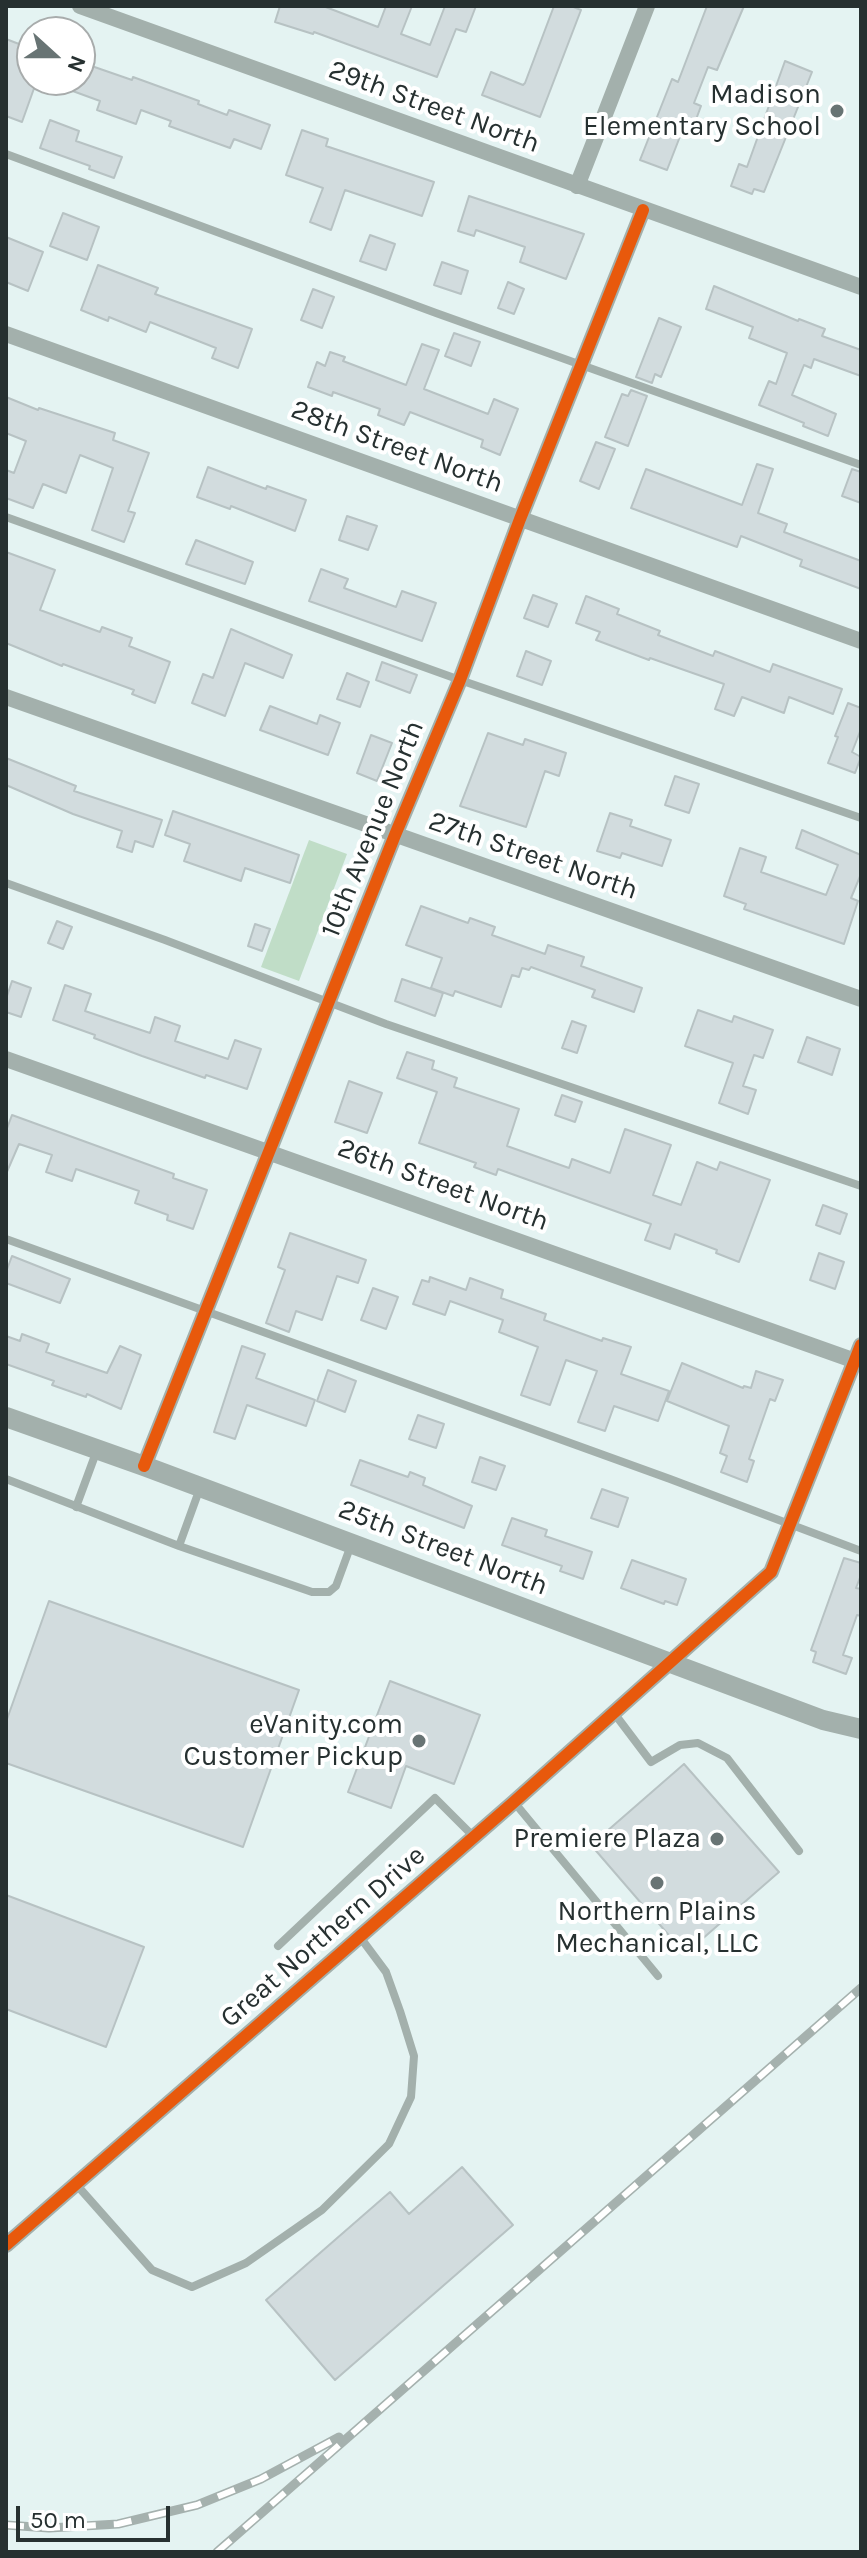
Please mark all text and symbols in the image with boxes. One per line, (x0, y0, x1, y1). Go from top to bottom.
north arrow (16, 16, 96, 96)
text: N (62, 52, 92, 76)
street label: 29th Street North (324, 53, 544, 161)
place label: Madison Elementary School (583, 78, 821, 144)
marker: Madison Elementary School (828, 102, 846, 120)
street label: 28th Street North (286, 393, 508, 501)
street label: 10th Avenue North (314, 716, 432, 942)
street label: 27th Street North (424, 804, 642, 908)
street label: 26th Street North (333, 1131, 553, 1239)
street label: 25th Street North (334, 1493, 552, 1603)
place label: eVanity.com Customer Pickup (184, 1708, 403, 1774)
marker: eVanity.com Customer Pickup (410, 1732, 428, 1750)
place label: Premiere Plaza (513, 1822, 701, 1856)
marker: Premiere Plaza (708, 1830, 726, 1848)
street label: Great Northern Drive (214, 1839, 432, 2035)
marker: Northern Plains Mechanical, LLC (648, 1874, 666, 1892)
place label: Northern Plains Mechanical, LLC (555, 1895, 759, 1961)
scale bar (20, 2490, 174, 2540)
text: 50 m (30, 2506, 86, 2534)

